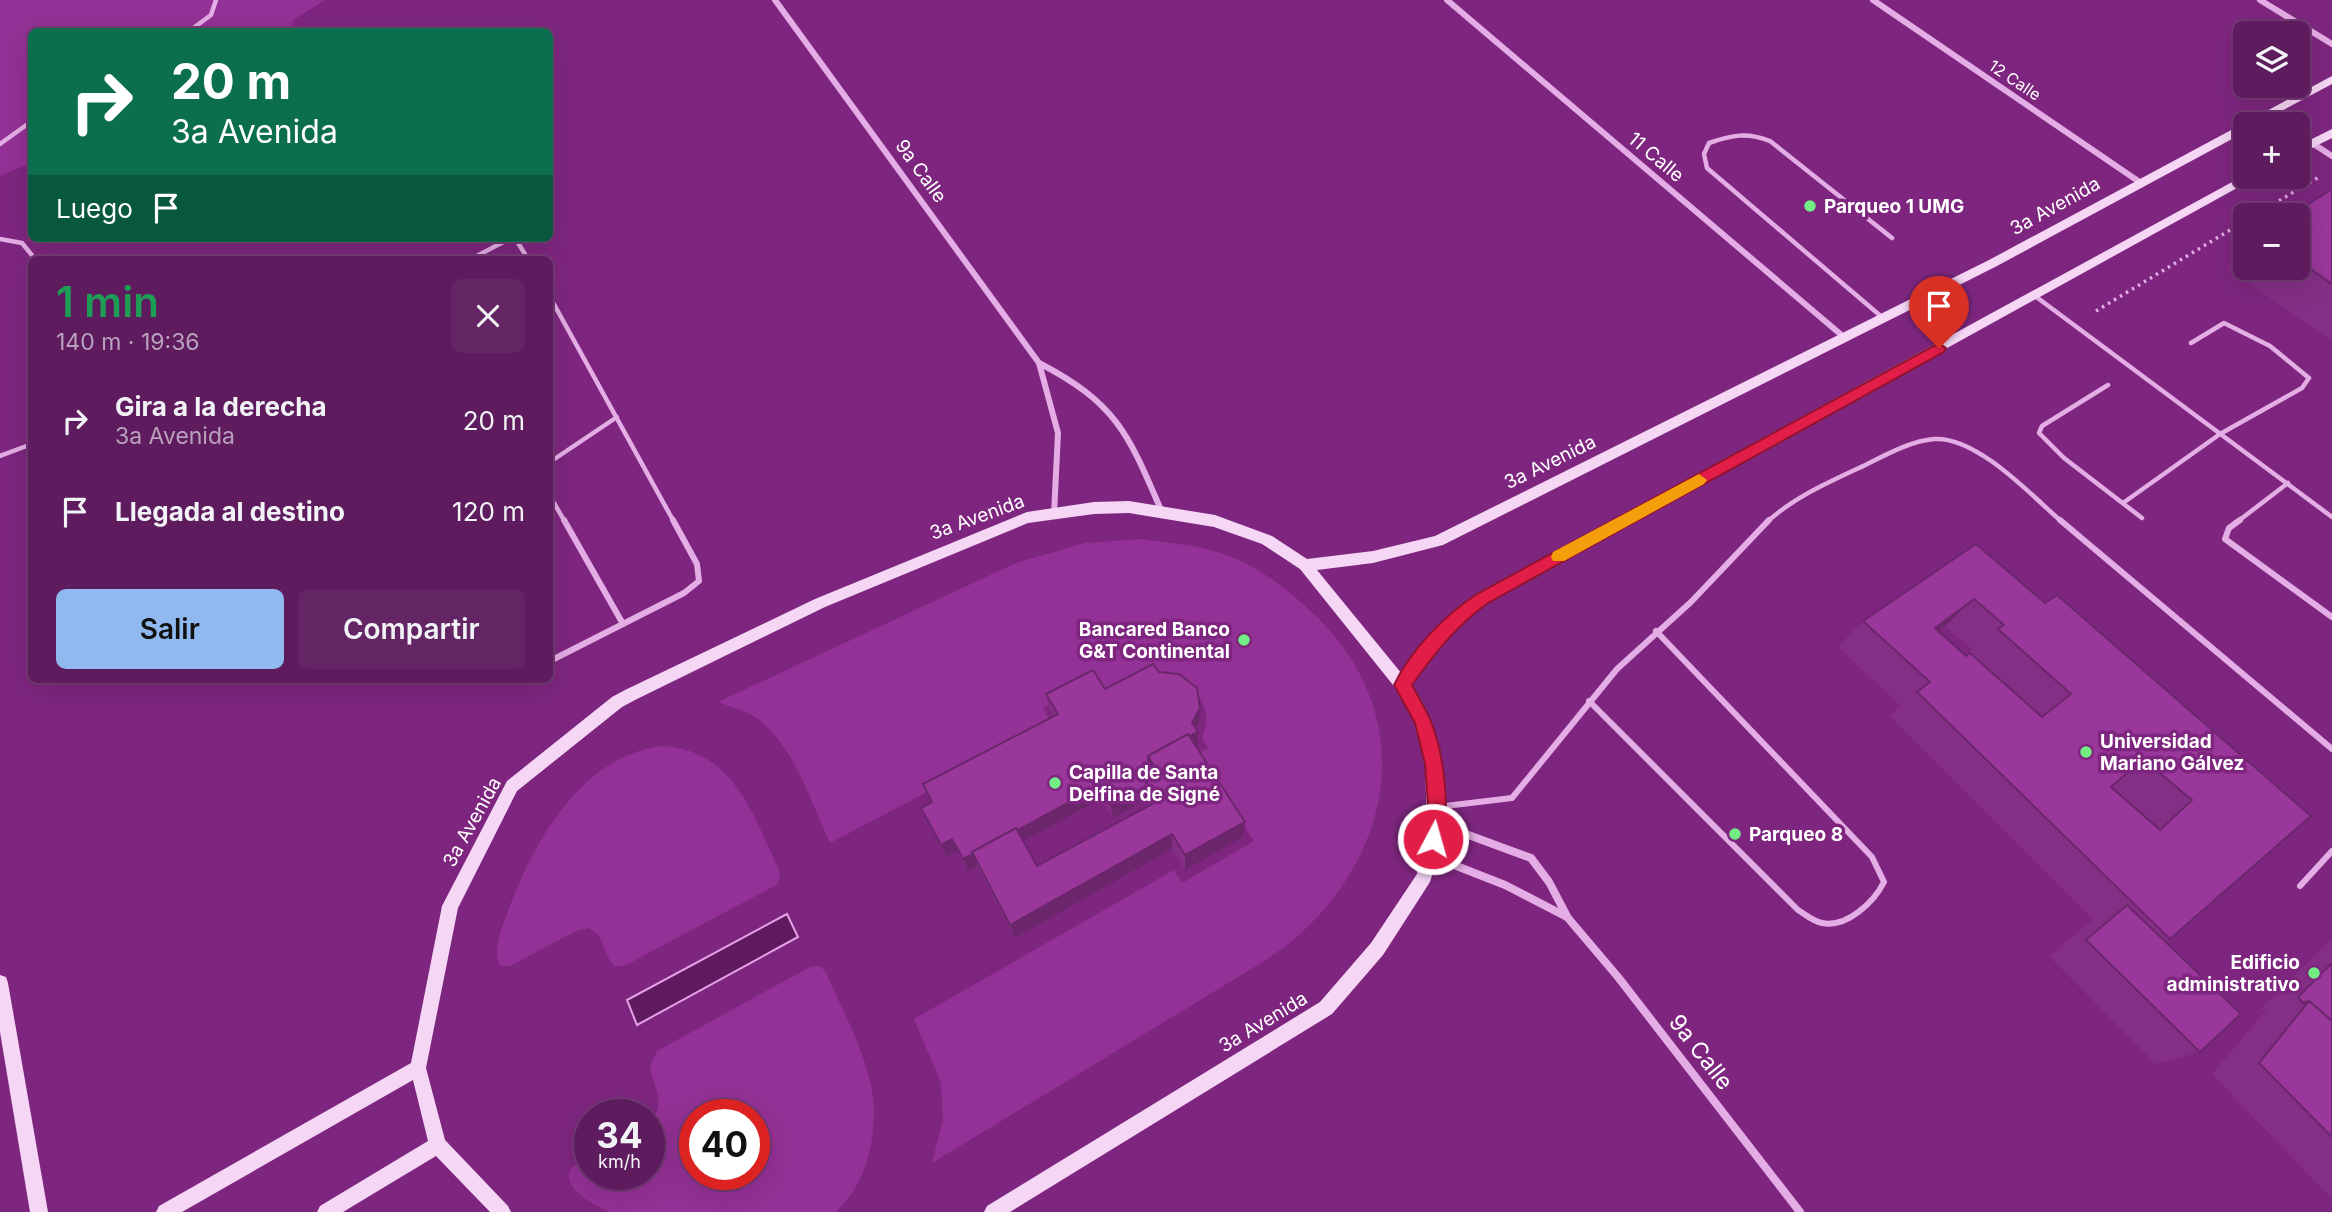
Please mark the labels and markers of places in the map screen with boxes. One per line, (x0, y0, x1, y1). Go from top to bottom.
place label: Parqueo 1 UMG (1824, 195, 1964, 218)
marker: Parqueo 1 UMG (1802, 198, 1818, 214)
pin (1909, 276, 1969, 348)
place label: Bancared Banco G&T Continental (1079, 618, 1230, 663)
marker: Bancared Banco G&T Continental (1236, 632, 1252, 648)
place label: Universidad Mariano Gálvez (2100, 730, 2244, 775)
marker: Universidad Mariano Gálvez (2078, 744, 2094, 760)
place label: Capilla de Santa Delfina de Signé (1069, 761, 1220, 806)
marker: Capilla de Santa Delfina de Signé (1047, 775, 1063, 791)
place label: Parqueo 8 (1749, 823, 1843, 846)
marker: Parqueo 8 (1727, 826, 1743, 842)
place label: Edificio administrativo (2167, 951, 2300, 996)
marker: Edificio administrativo (2306, 965, 2322, 981)

